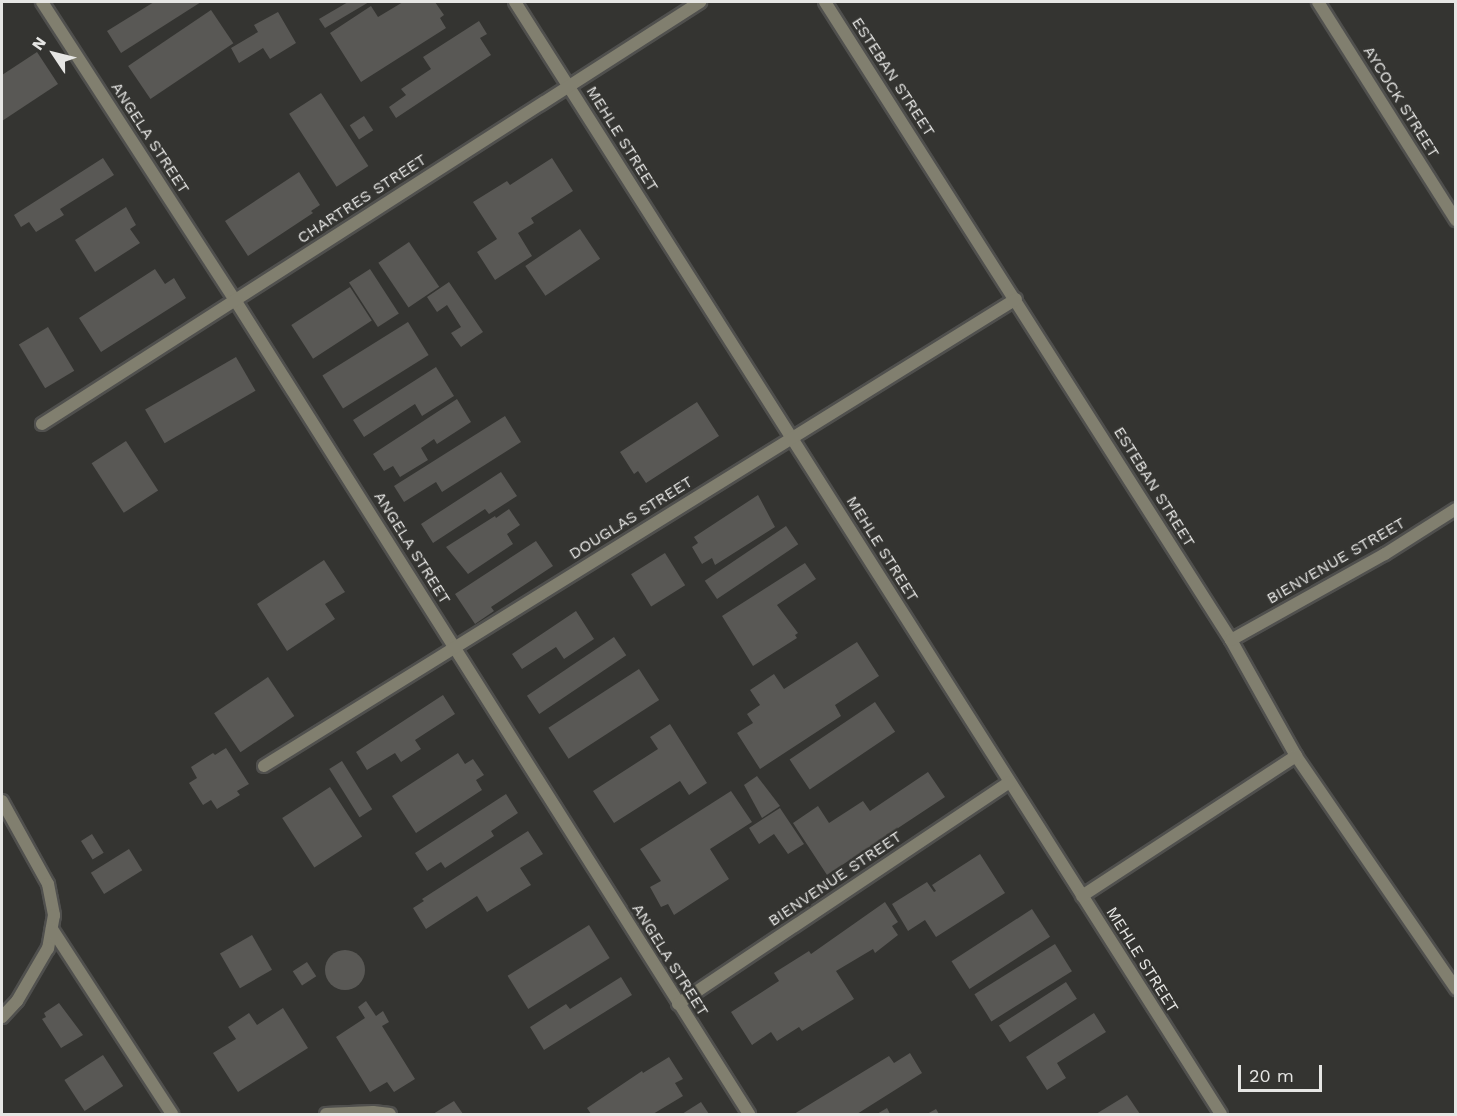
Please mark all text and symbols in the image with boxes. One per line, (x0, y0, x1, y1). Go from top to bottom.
street label: ESTEBAN STREET (847, 14, 939, 140)
north arrow (24, 24, 84, 84)
text: N (28, 33, 50, 54)
street label: AYCOCK STREET (1359, 42, 1443, 162)
street label: ANGELA STREET (107, 78, 193, 198)
street label: MEHLE STREET (582, 83, 662, 195)
street label: CHARTRES STREET (294, 150, 430, 248)
street label: ESTEBAN STREET (1109, 423, 1199, 551)
street label: DOUGLAS STREET (566, 472, 696, 564)
street label: ANGELA STREET (369, 488, 455, 608)
street label: MEHLE STREET (842, 493, 922, 605)
street label: BIENVENUE STREET (1263, 514, 1409, 608)
street label: BIENVENUE STREET (765, 827, 905, 931)
street label: ANGELA STREET (627, 900, 713, 1020)
street label: MEHLE STREET (1102, 904, 1182, 1016)
scale bar (1241, 1053, 1325, 1091)
text: 20 m (1249, 1065, 1294, 1086)

